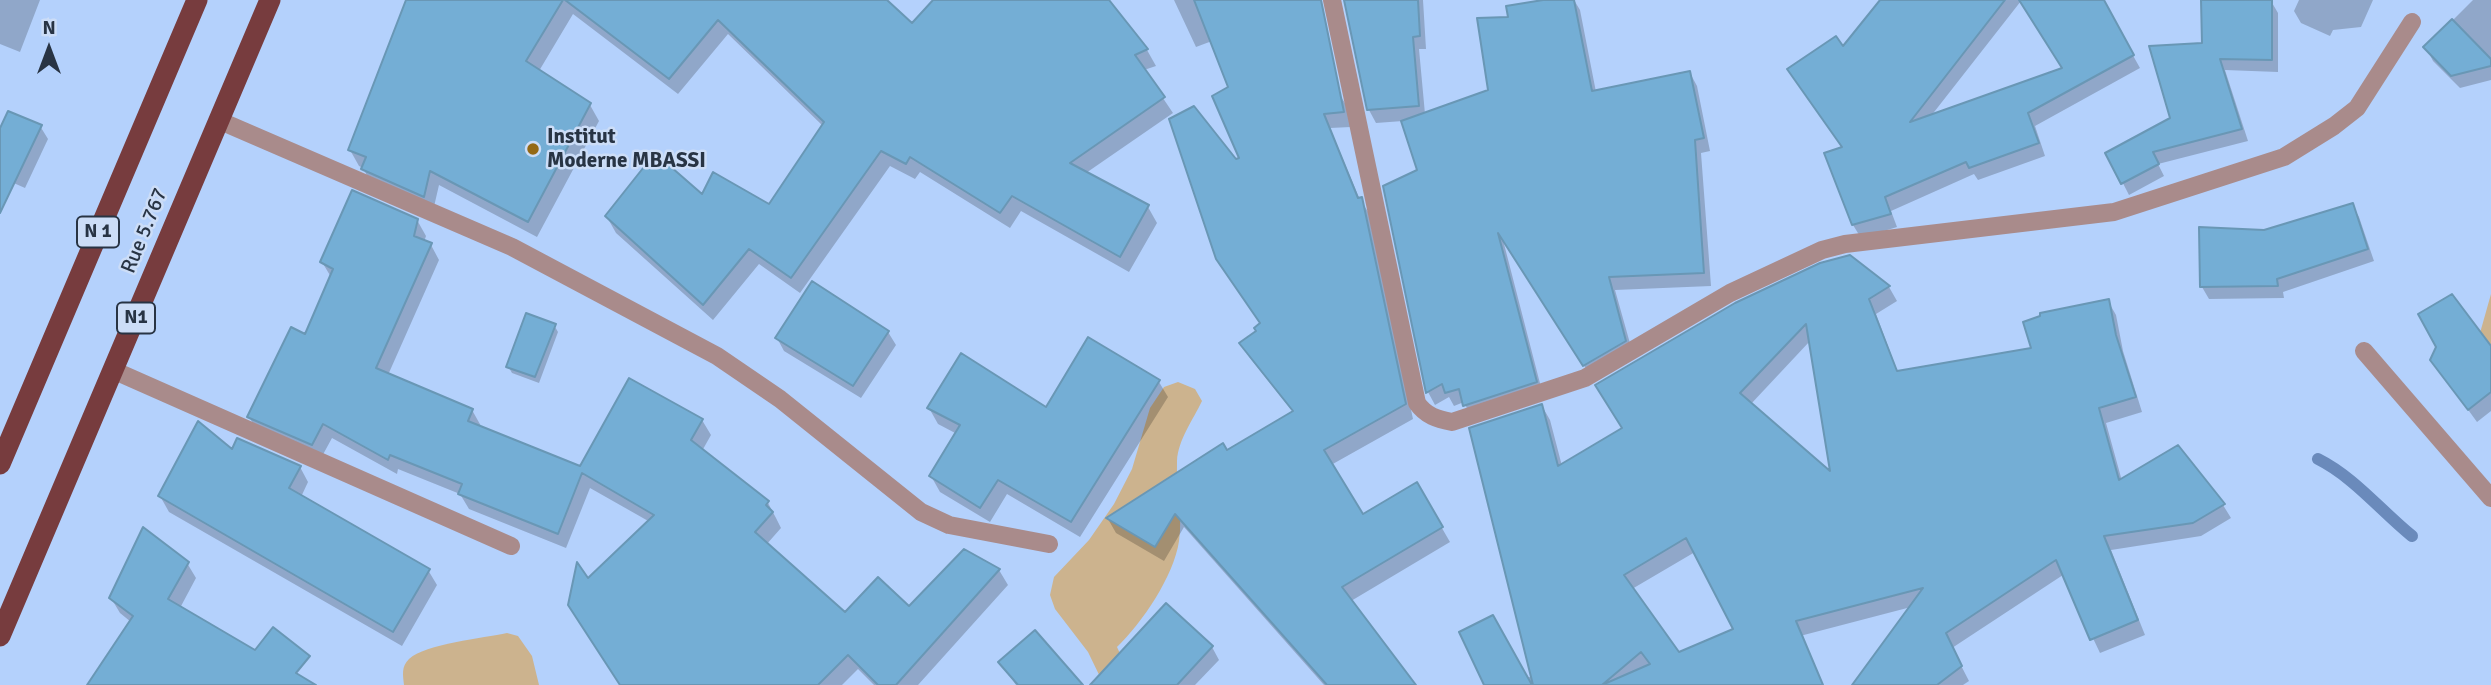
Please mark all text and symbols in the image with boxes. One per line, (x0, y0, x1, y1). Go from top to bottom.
north arrow (14, 14, 84, 84)
text: N (42, 16, 56, 40)
place label: Institut Moderne MBASSI (547, 124, 706, 174)
marker: Institut Moderne MBASSI (525, 141, 541, 157)
street label: Rue 5.767 (117, 185, 173, 277)
road number: N 1 (77, 216, 119, 248)
road number: N1 (117, 302, 155, 334)

